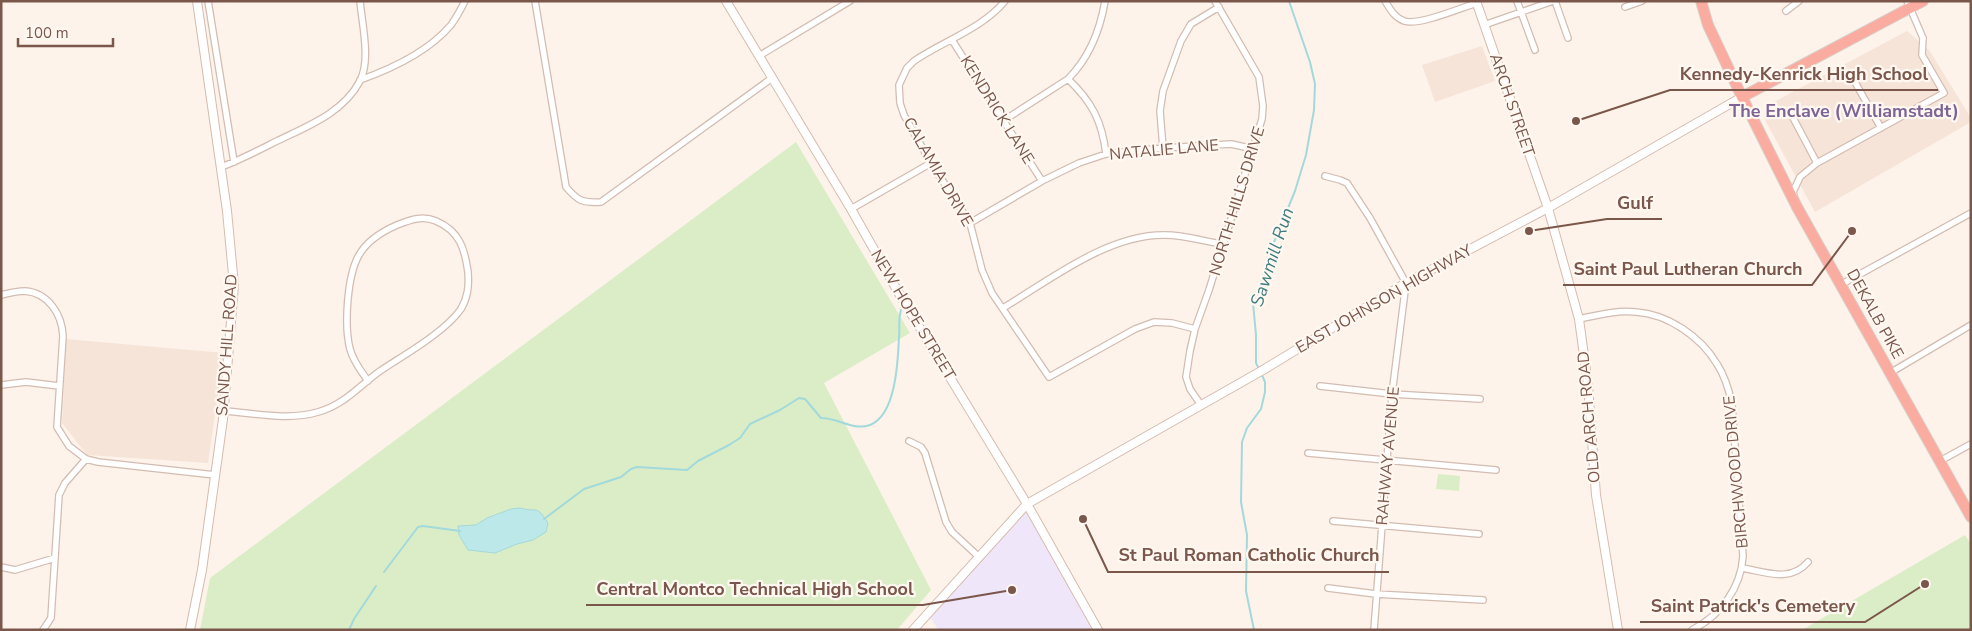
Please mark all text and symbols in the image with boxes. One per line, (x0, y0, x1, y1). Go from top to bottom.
scale bar (18, 15, 112, 47)
text: 100 m (25, 23, 69, 43)
street label: ARCH STREET (1484, 51, 1540, 160)
street label: KENDRICK LANE (955, 52, 1039, 168)
callout: Kennedy-Kenrick High School (1670, 57, 1938, 90)
text: Kennedy-Kenrick High School (1680, 62, 1928, 86)
district label: The Enclave (Williamstadt) (1729, 99, 1959, 123)
street label: CALAMIA DRIVE (898, 113, 978, 231)
street label: NORTH HILLS DRIVE (1204, 124, 1270, 278)
street label: NATALIE LANE (1108, 134, 1220, 166)
callout: Gulf (1607, 186, 1662, 219)
text: Gulf (1617, 191, 1653, 215)
water label: Sawmill Run (1245, 204, 1299, 310)
street label: EAST JOHNSON HIGHWAY (1292, 239, 1477, 359)
street label: NEW HOPE STREET (865, 246, 961, 385)
callout: Saint Paul Lutheran Church (1563, 252, 1812, 285)
text: Saint Paul Lutheran Church (1573, 257, 1803, 281)
street label: DEKALB PIKE (1841, 265, 1909, 363)
street label: SANDY HILL ROAD (211, 273, 243, 417)
street label: OLD ARCH ROAD (1572, 350, 1606, 484)
street label: RAHWAY AVENUE (1371, 386, 1405, 526)
street label: BIRCHWOOD DRIVE (1718, 395, 1754, 549)
callout: St Paul Roman Catholic Church (1108, 539, 1389, 572)
text: St Paul Roman Catholic Church (1118, 543, 1380, 567)
callout: Central Montco Technical High School (586, 572, 923, 605)
text: Central Montco Technical High School (596, 577, 914, 601)
callout: Saint Patrick's Cemetery (1640, 589, 1865, 622)
text: Saint Patrick's Cemetery (1651, 594, 1856, 618)

